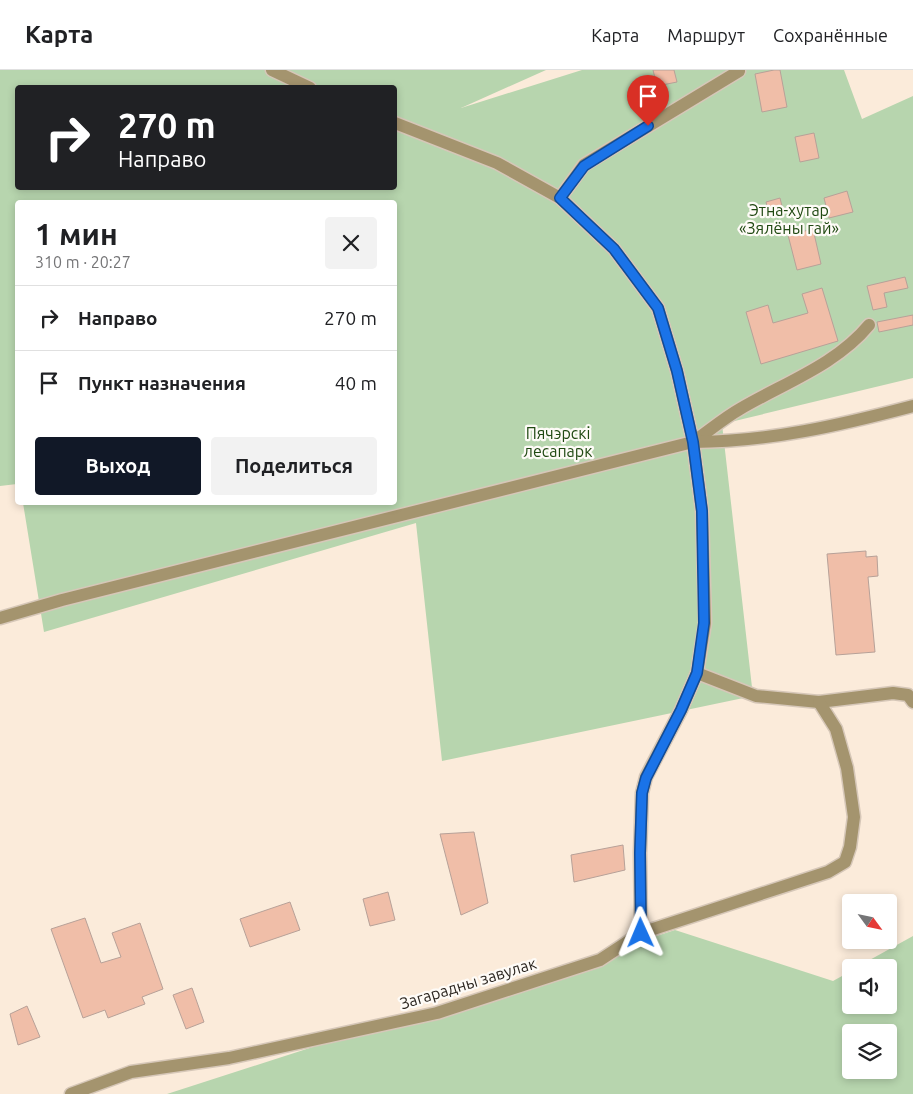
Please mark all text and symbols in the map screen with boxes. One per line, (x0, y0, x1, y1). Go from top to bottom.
text: Карта (25, 21, 93, 48)
text: Карта (591, 25, 639, 45)
text: Маршрут (667, 25, 745, 45)
text: Сохранённые (773, 25, 888, 45)
pin (627, 75, 669, 126)
icon: arrive (634, 82, 662, 110)
icon: right (35, 105, 100, 170)
text: 270 m (118, 105, 216, 145)
text: Направо (118, 146, 206, 171)
park label: Этна-хутар «Зялёны гай» (739, 201, 839, 237)
text: 1 мин (35, 217, 118, 251)
button: close (325, 217, 377, 269)
text: 310 m · 20:27 (35, 253, 131, 271)
icon: right (35, 304, 63, 332)
text: Направо (78, 307, 158, 329)
text: 270 m (324, 307, 377, 329)
icon: arrive (35, 369, 63, 397)
text: Пункт назначения (78, 372, 246, 394)
text: 40 m (335, 372, 377, 394)
park label: Пячэрскі лесапарк (524, 424, 592, 460)
button: Выход (35, 437, 201, 495)
button: Поделиться (211, 437, 377, 495)
north arrow (842, 894, 898, 949)
map controls (842, 894, 897, 1079)
position arrow (614, 906, 666, 958)
street label: Загарадны завулак (398, 954, 538, 1012)
button: sound (842, 959, 897, 1014)
button: layers (842, 1024, 897, 1079)

